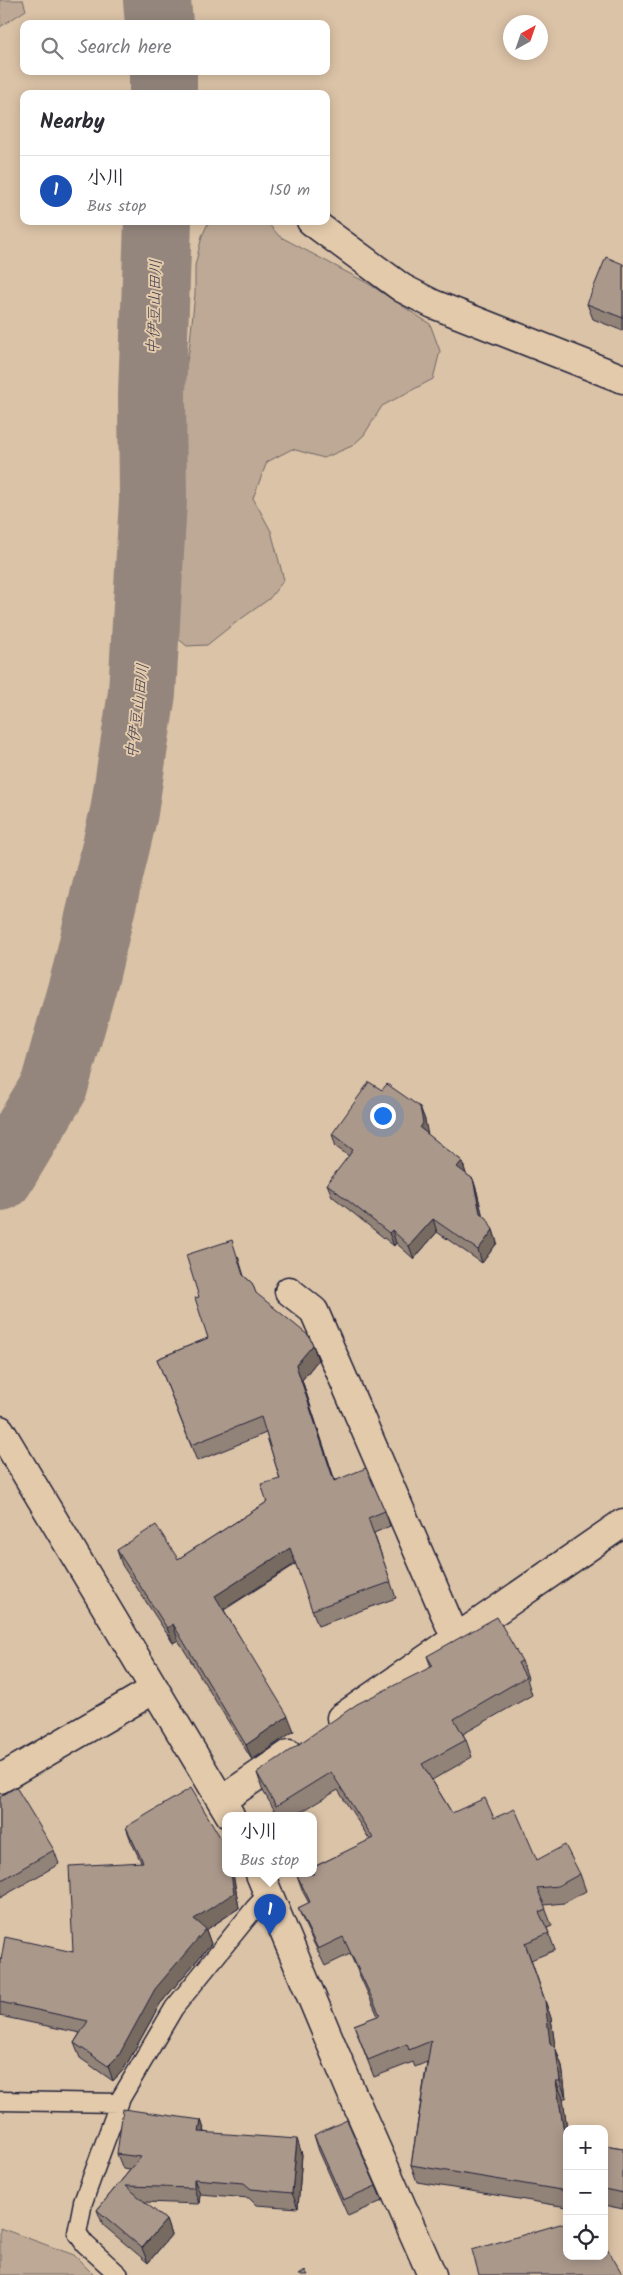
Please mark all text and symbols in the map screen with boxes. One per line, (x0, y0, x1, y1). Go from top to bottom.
north arrow (503, 15, 548, 60)
search box (20, 20, 330, 75)
text: Search here (78, 33, 172, 63)
icon: search (38, 34, 66, 62)
text: Nearby (40, 106, 105, 139)
text: 小川 (87, 164, 125, 194)
text: 1 (54, 178, 58, 203)
text: 150 m (269, 178, 310, 203)
text: Bus stop (87, 194, 146, 219)
water label: 中伊豆山田川 (141, 259, 169, 355)
water label: 中伊豆山田川 (120, 662, 156, 760)
your location (370, 1103, 396, 1129)
popup (222, 1812, 317, 1877)
text: 小川 (240, 1818, 278, 1848)
text: Bus stop (240, 1848, 299, 1873)
pin: 1 (254, 1894, 286, 1935)
map controls (563, 2125, 608, 2260)
button: + (563, 2125, 608, 2170)
button: − (563, 2170, 608, 2215)
button: locate (563, 2215, 608, 2260)

